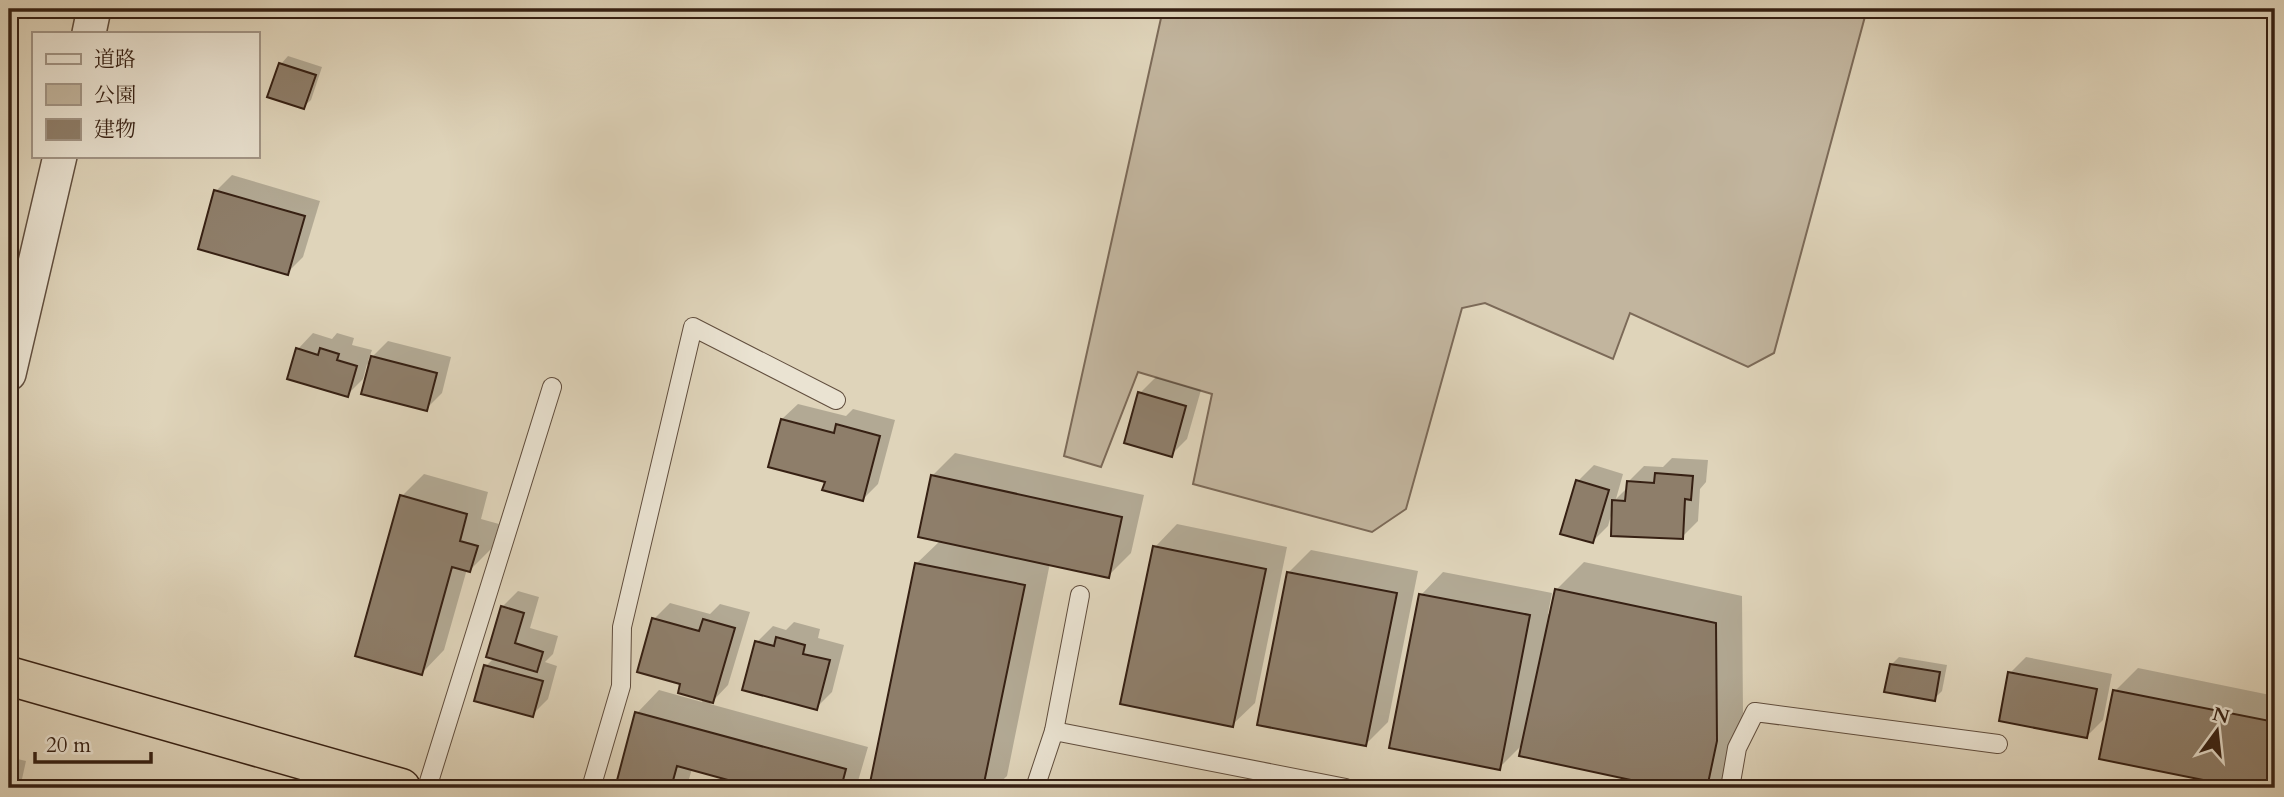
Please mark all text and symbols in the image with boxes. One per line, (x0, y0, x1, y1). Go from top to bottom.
legend (32, 32, 259, 158)
text: 道路 (94, 45, 136, 74)
text: 公園 (94, 81, 136, 110)
text: 建物 (94, 115, 136, 144)
north arrow (2182, 696, 2252, 766)
text: N (2210, 701, 2233, 730)
scale bar (35, 720, 150, 764)
text: 20 m (46, 731, 91, 760)

